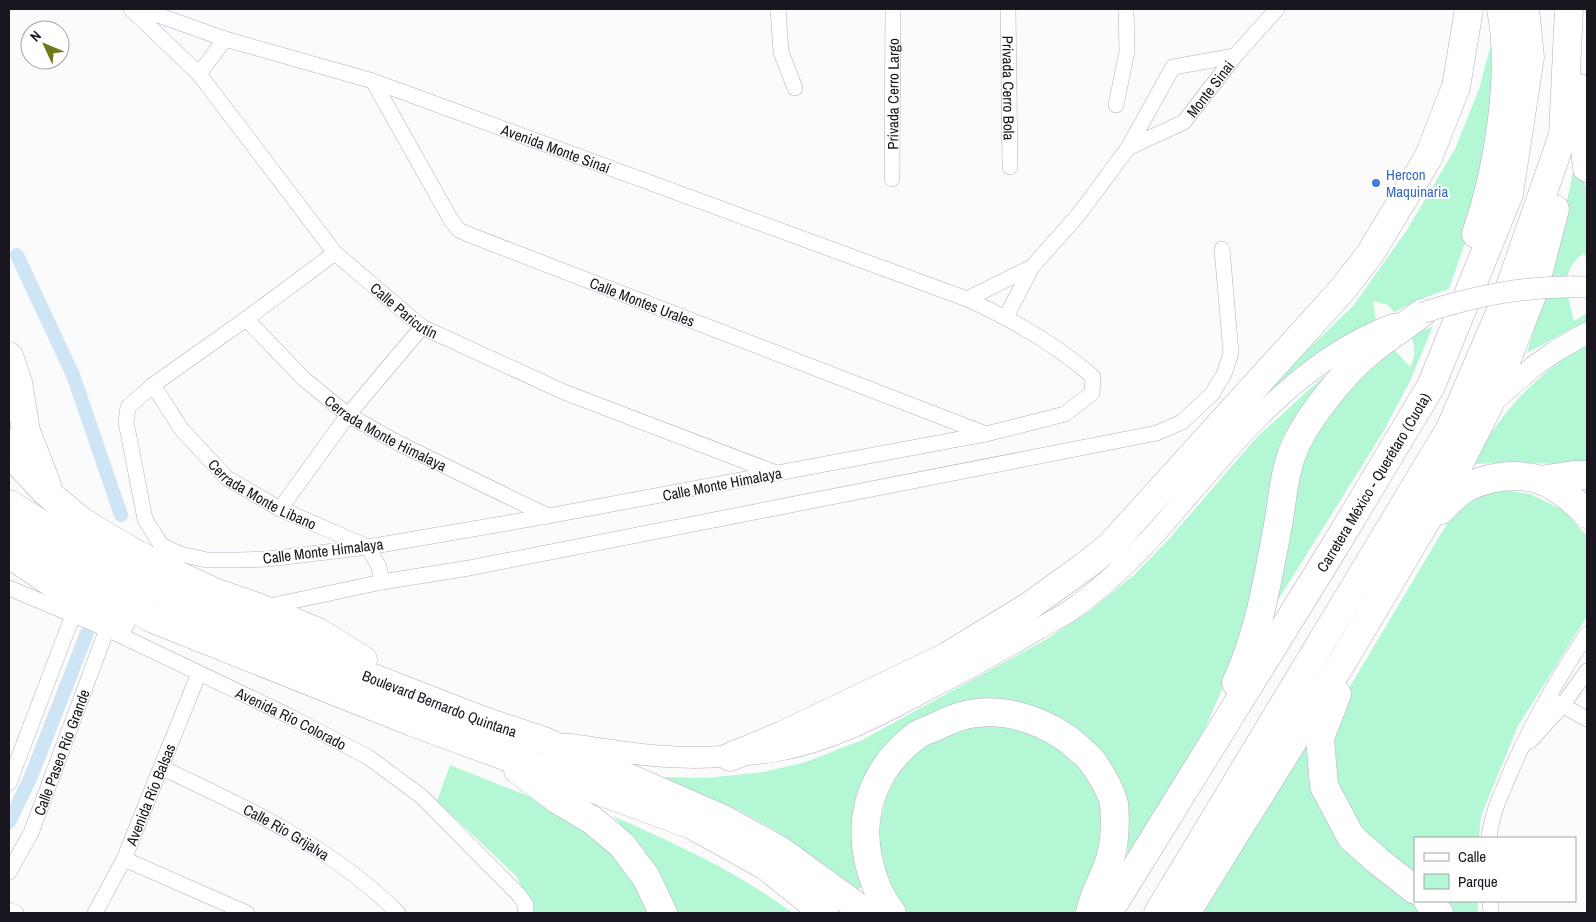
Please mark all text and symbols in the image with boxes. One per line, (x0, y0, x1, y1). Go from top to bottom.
north arrow (20, 20, 70, 70)
text: N (26, 27, 45, 45)
street label: Privada Cerro Bola (998, 36, 1020, 141)
street label: Privada Cerro Largo (882, 38, 903, 150)
street label: Monte Sinai (1181, 56, 1238, 121)
street label: Avenida Monte Sinaí (498, 118, 614, 178)
place label: Hercon Maquinaria (1386, 164, 1448, 202)
marker: Hercon Maquinaria (1370, 177, 1382, 189)
street label: Calle Montes Urales (587, 272, 698, 331)
street label: Calle Paricutín (366, 277, 441, 343)
street label: Carretera México - Querétaro (Cuota) (1311, 388, 1435, 576)
street label: Cerrada Monte Himalaya (320, 390, 451, 476)
street label: Cerrada Monte Líbano (204, 454, 320, 534)
street label: Calle Monte Himalaya (661, 462, 784, 506)
street label: Calle Monte Himalaya (262, 533, 384, 569)
street label: Boulevard Bernardo Quintana (359, 664, 520, 742)
street label: Avenida Río Colorado (232, 681, 350, 755)
street label: Calle Paseo Río Grande (28, 686, 94, 818)
street label: Avenida Río Balsas (120, 740, 180, 849)
street label: Calle Río Grijalva (240, 798, 334, 865)
legend (1414, 837, 1576, 902)
text: Calle (1458, 846, 1486, 867)
text: Parque (1458, 871, 1498, 892)

